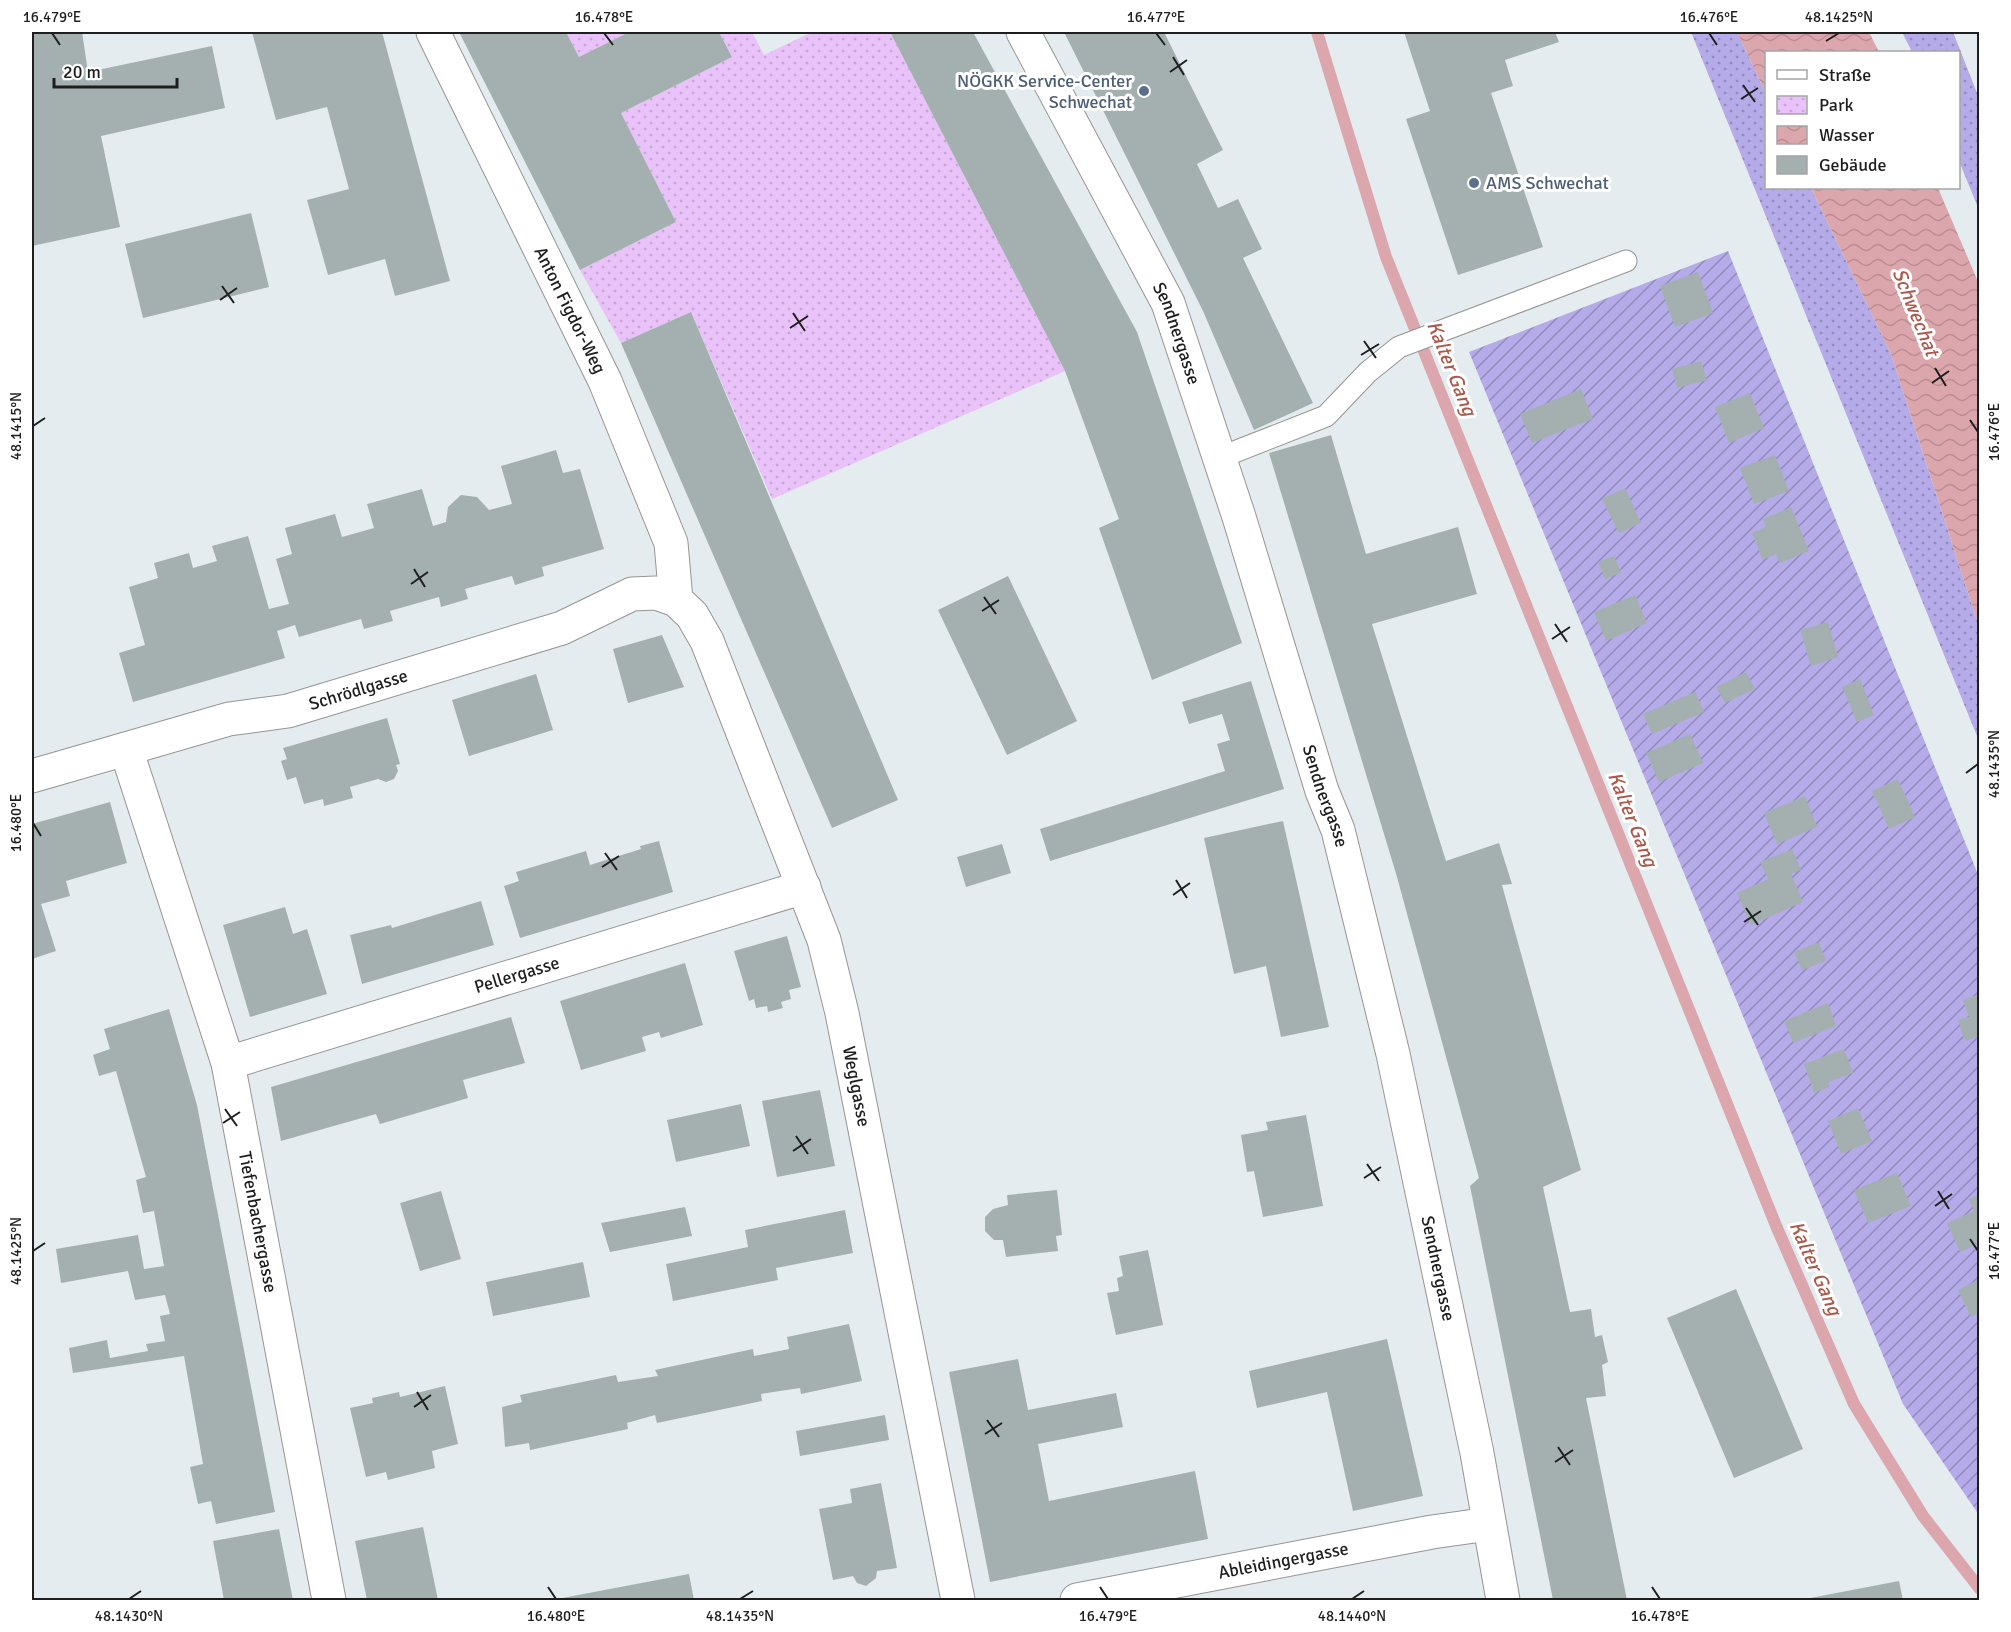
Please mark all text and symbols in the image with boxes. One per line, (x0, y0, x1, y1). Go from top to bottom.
text: 16.479°E (23, 8, 81, 26)
text: 16.478°E (575, 8, 633, 26)
text: 16.477°E (1127, 8, 1185, 26)
text: 16.476°E (1680, 8, 1738, 26)
text: 48.1425°N (1805, 8, 1873, 26)
scale bar (54, 51, 177, 89)
legend (1765, 51, 1960, 189)
text: 20 m (63, 61, 101, 83)
text: Straße (1819, 64, 1871, 86)
place label: NÖGKK Service-Center Schwechat (957, 70, 1132, 113)
marker: NÖGKK Service-Center Schwechat (1137, 84, 1151, 98)
text: Park (1819, 94, 1854, 116)
text: Wasser (1819, 124, 1875, 146)
text: Gebäude (1819, 154, 1887, 176)
place label: AMS Schwechat (1486, 172, 1609, 194)
marker: AMS Schwechat (1467, 176, 1481, 190)
street label: Anton Figdor-Weg (529, 243, 611, 377)
water label: Schwechat (1887, 265, 1945, 362)
street label: Sendnergasse (1148, 278, 1205, 387)
water label: Kalter Gang (1421, 317, 1483, 421)
text: 48.1415°N (7, 392, 25, 460)
text: 16.476°E (1985, 403, 2003, 461)
street label: Schrödlgasse (306, 664, 410, 715)
text: 48.1435°N (1985, 730, 2003, 798)
street label: Sendnergasse (1298, 742, 1353, 849)
water label: Kalter Gang (1602, 768, 1664, 872)
text: 16.480°E (7, 794, 25, 852)
street label: Pellergasse (472, 951, 562, 998)
street label: Weglgasse (838, 1044, 875, 1129)
street label: Tiefenbachergasse (234, 1150, 282, 1295)
street label: Sendnergasse (1416, 1214, 1460, 1323)
text: 48.1425°N (7, 1217, 25, 1285)
water label: Kalter Gang (1784, 1217, 1848, 1321)
text: 16.477°E (1985, 1222, 2003, 1280)
street label: Ableidingergasse (1216, 1537, 1350, 1584)
text: 48.1430°N (95, 1607, 163, 1625)
text: 16.480°E (527, 1607, 585, 1625)
text: 48.1435°N (706, 1607, 774, 1625)
text: 16.479°E (1079, 1607, 1137, 1625)
text: 48.1440°N (1318, 1607, 1386, 1625)
text: 16.478°E (1631, 1607, 1689, 1625)

